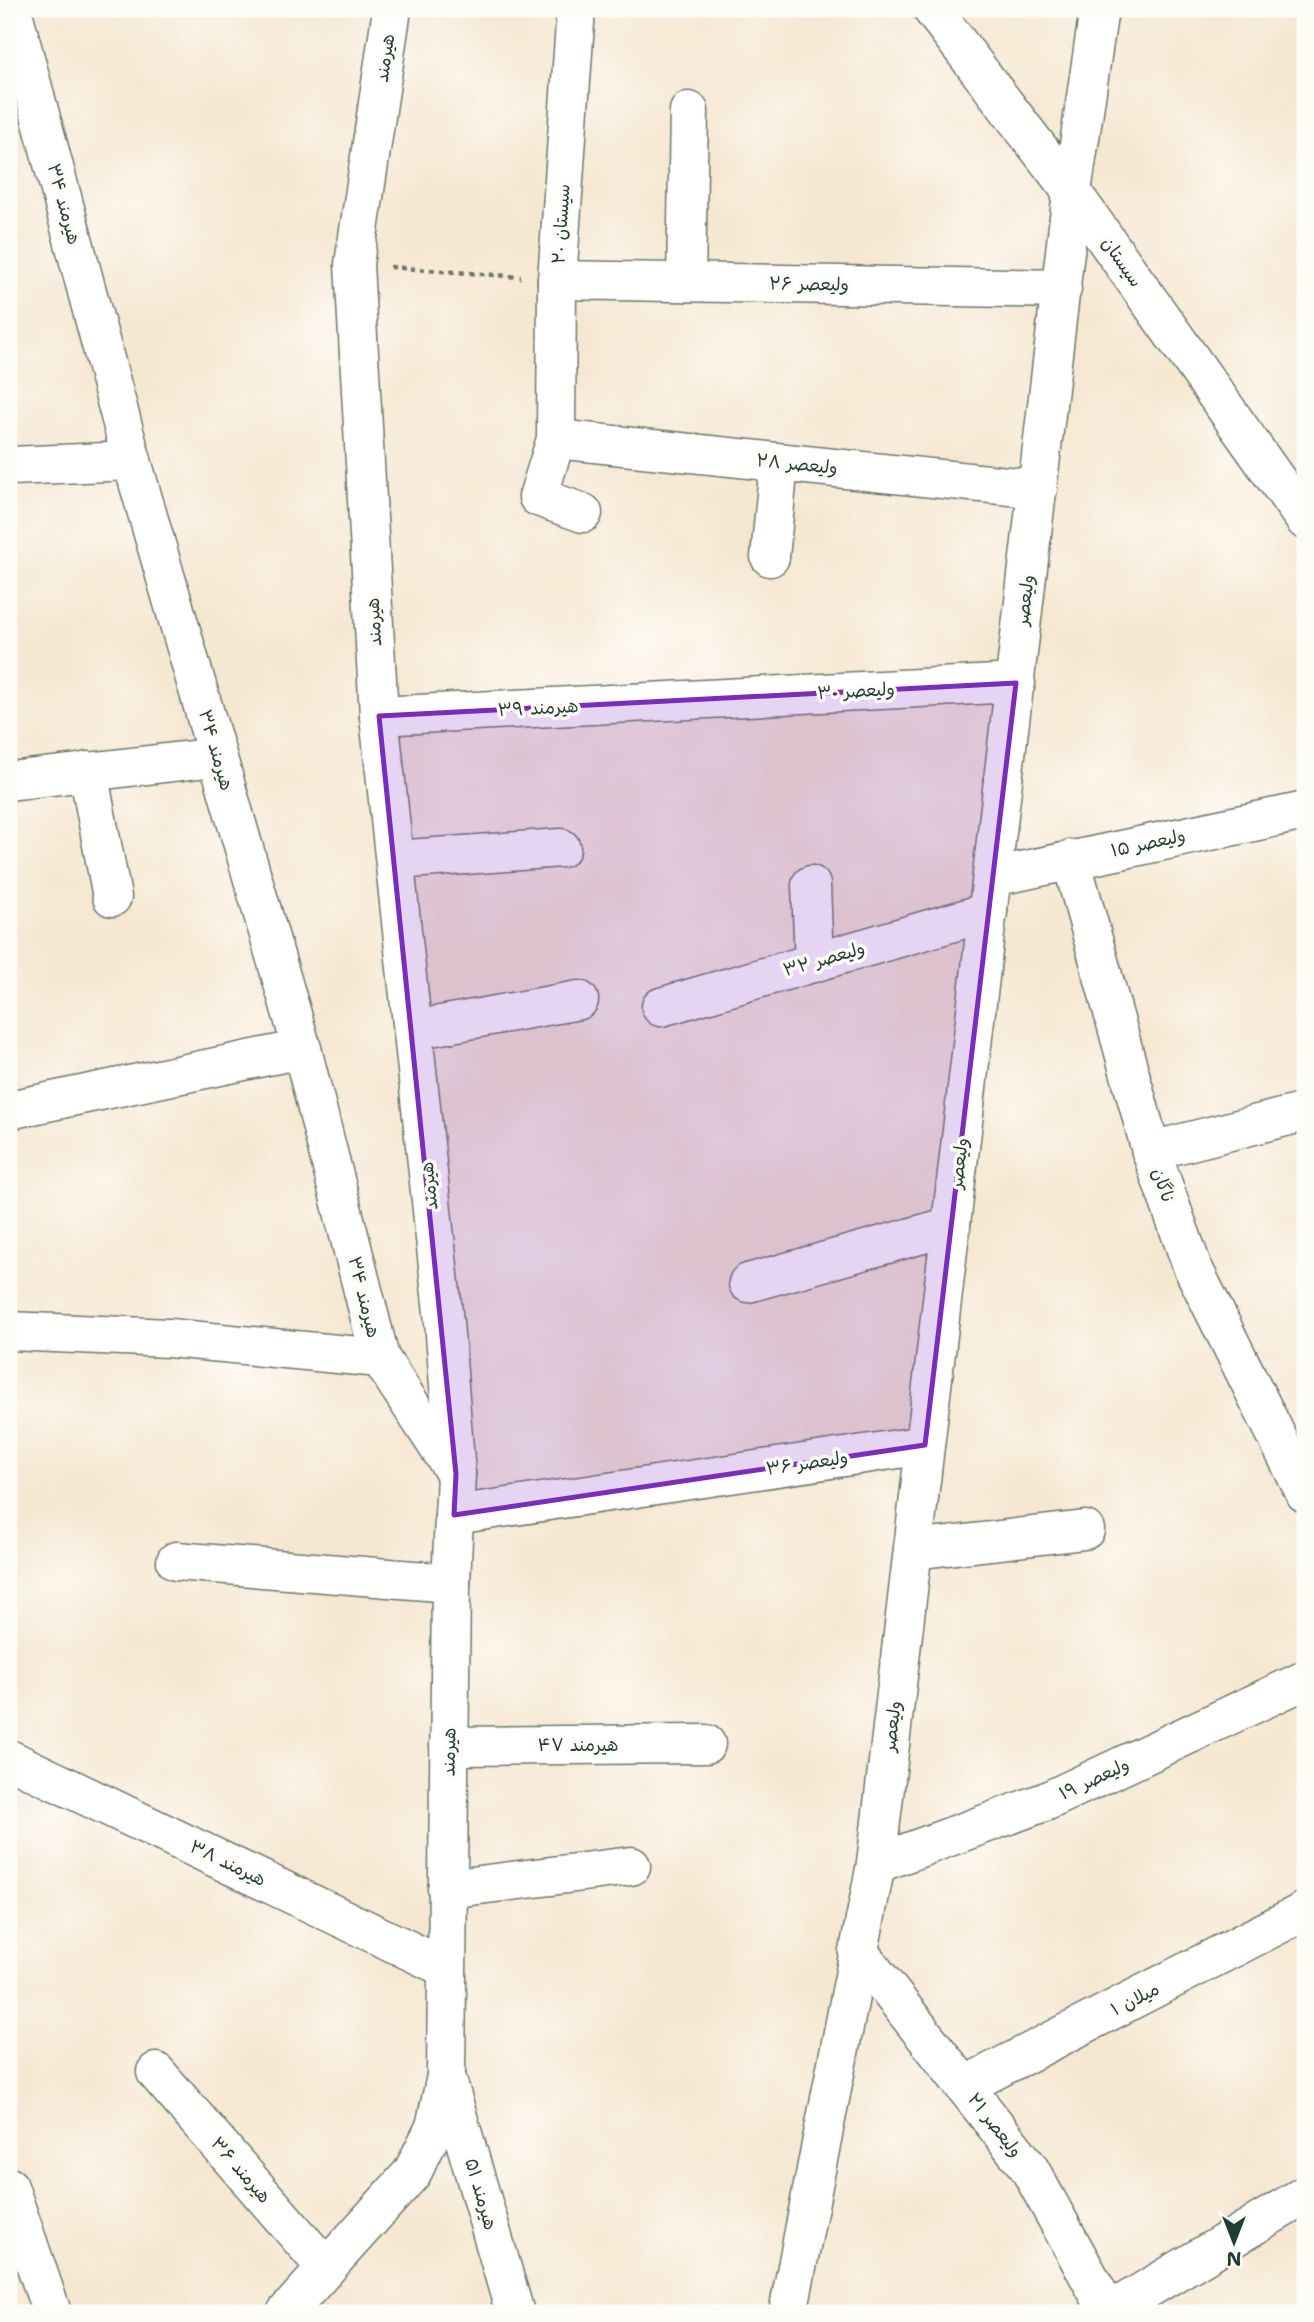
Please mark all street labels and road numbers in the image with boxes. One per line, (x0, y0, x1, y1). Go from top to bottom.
street label: هیرمند (370, 32, 400, 84)
street label: هیرمند ۳۴ (42, 161, 86, 247)
street label: سیستان ۲۰ (546, 183, 576, 265)
street label: سیستان (1096, 232, 1148, 292)
street label: ولیعصر ۲۶ (769, 271, 849, 297)
street label: ولیعصر ۲۸ (755, 448, 839, 480)
street label: ولیعصر (1010, 573, 1040, 629)
street label: هیرمند (361, 597, 387, 647)
street label: ولیعصر ۳۰ (817, 677, 895, 705)
street label: هیرمند ۳۹ (497, 694, 579, 722)
street label: هیرمند ۳۴ (193, 707, 239, 793)
street label: ولیعصر ۱۵ (1108, 823, 1188, 863)
street label: ولیعصر ۳۲ (780, 936, 868, 982)
street label: ولیعصر (944, 1136, 974, 1192)
street label: هیرمند (415, 1161, 443, 1211)
street label: ناگان (1146, 1165, 1180, 1205)
street label: هیرمند ۳۴ (342, 1254, 386, 1340)
street label: ولیعصر ۳۶ (764, 1445, 850, 1481)
street label: ولیعصر (877, 1699, 907, 1755)
street label: هیرمند (437, 1727, 461, 1777)
street label: هیرمند ۴۷ (538, 1733, 618, 1757)
street label: ولیعصر ۱۹ (1055, 1752, 1133, 1806)
street label: هیرمند ۳۸ (186, 1834, 270, 1892)
street label: میلان ۱ (1107, 1977, 1163, 2021)
street label: ولیعصر ۲۱ (962, 2088, 1028, 2162)
street label: هیرمند ۳۶ (206, 2132, 276, 2208)
street label: هیرمند ۵۱ (459, 2155, 503, 2233)

